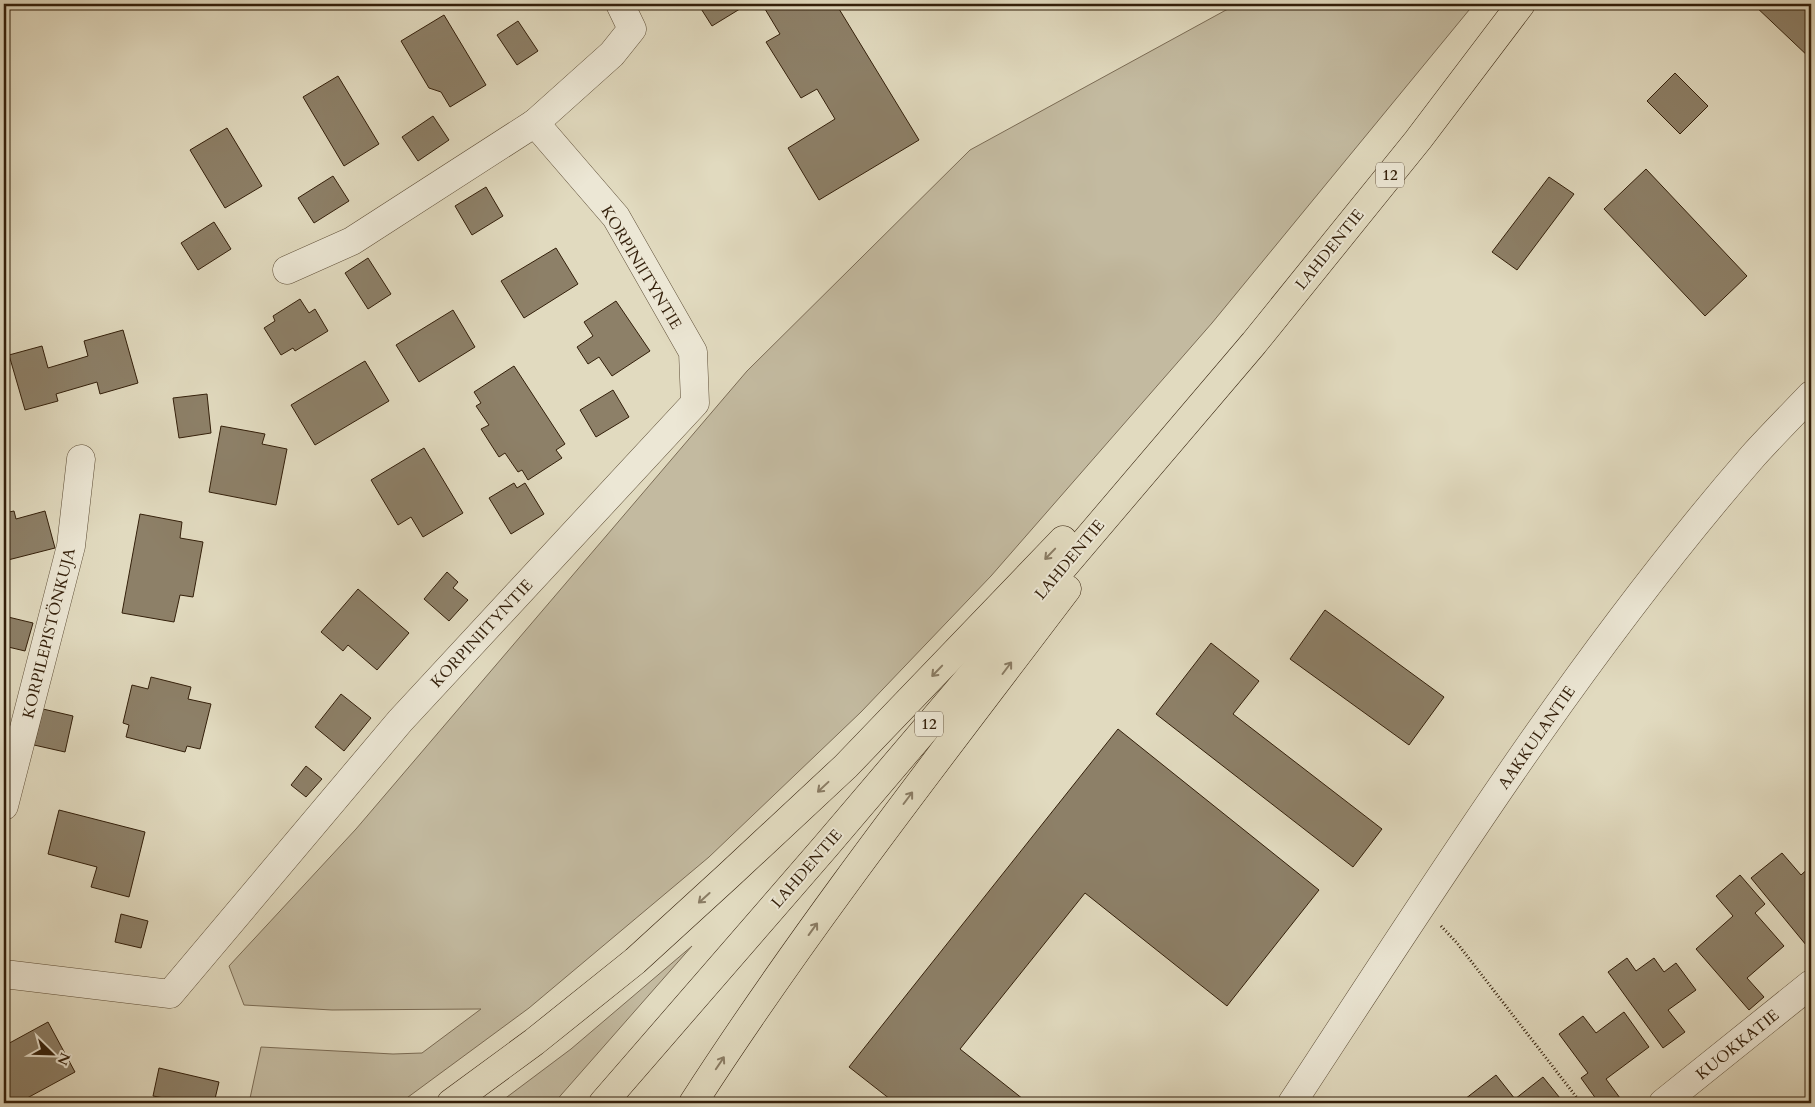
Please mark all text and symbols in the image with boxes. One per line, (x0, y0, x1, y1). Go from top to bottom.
road number: 12 (1376, 162, 1404, 188)
street label: KORPINIITYNTIE (595, 202, 687, 334)
street label: LAHDENTIE (1290, 205, 1369, 295)
street label: LAHDENTIE (1030, 515, 1110, 604)
street label: KORPILEPISTÖNKUJA (17, 545, 81, 721)
one-way arrow (1044, 548, 1056, 561)
street label: KORPINIITYNTIE (426, 575, 538, 693)
one-way arrow (1001, 662, 1012, 675)
one-way arrow (931, 665, 943, 678)
street label: AAKKULANTIE (1493, 681, 1581, 794)
road number: 12 (915, 712, 943, 736)
one-way arrow (817, 781, 829, 793)
one-way arrow (903, 792, 914, 805)
street label: LAHDENTIE (766, 824, 847, 913)
one-way arrow (697, 892, 710, 904)
one-way arrow (807, 923, 818, 936)
street label: KUOKKATIE (1691, 1004, 1784, 1085)
north arrow (28, 1030, 78, 1080)
text: N (52, 1050, 75, 1068)
one-way arrow (715, 1056, 725, 1070)

